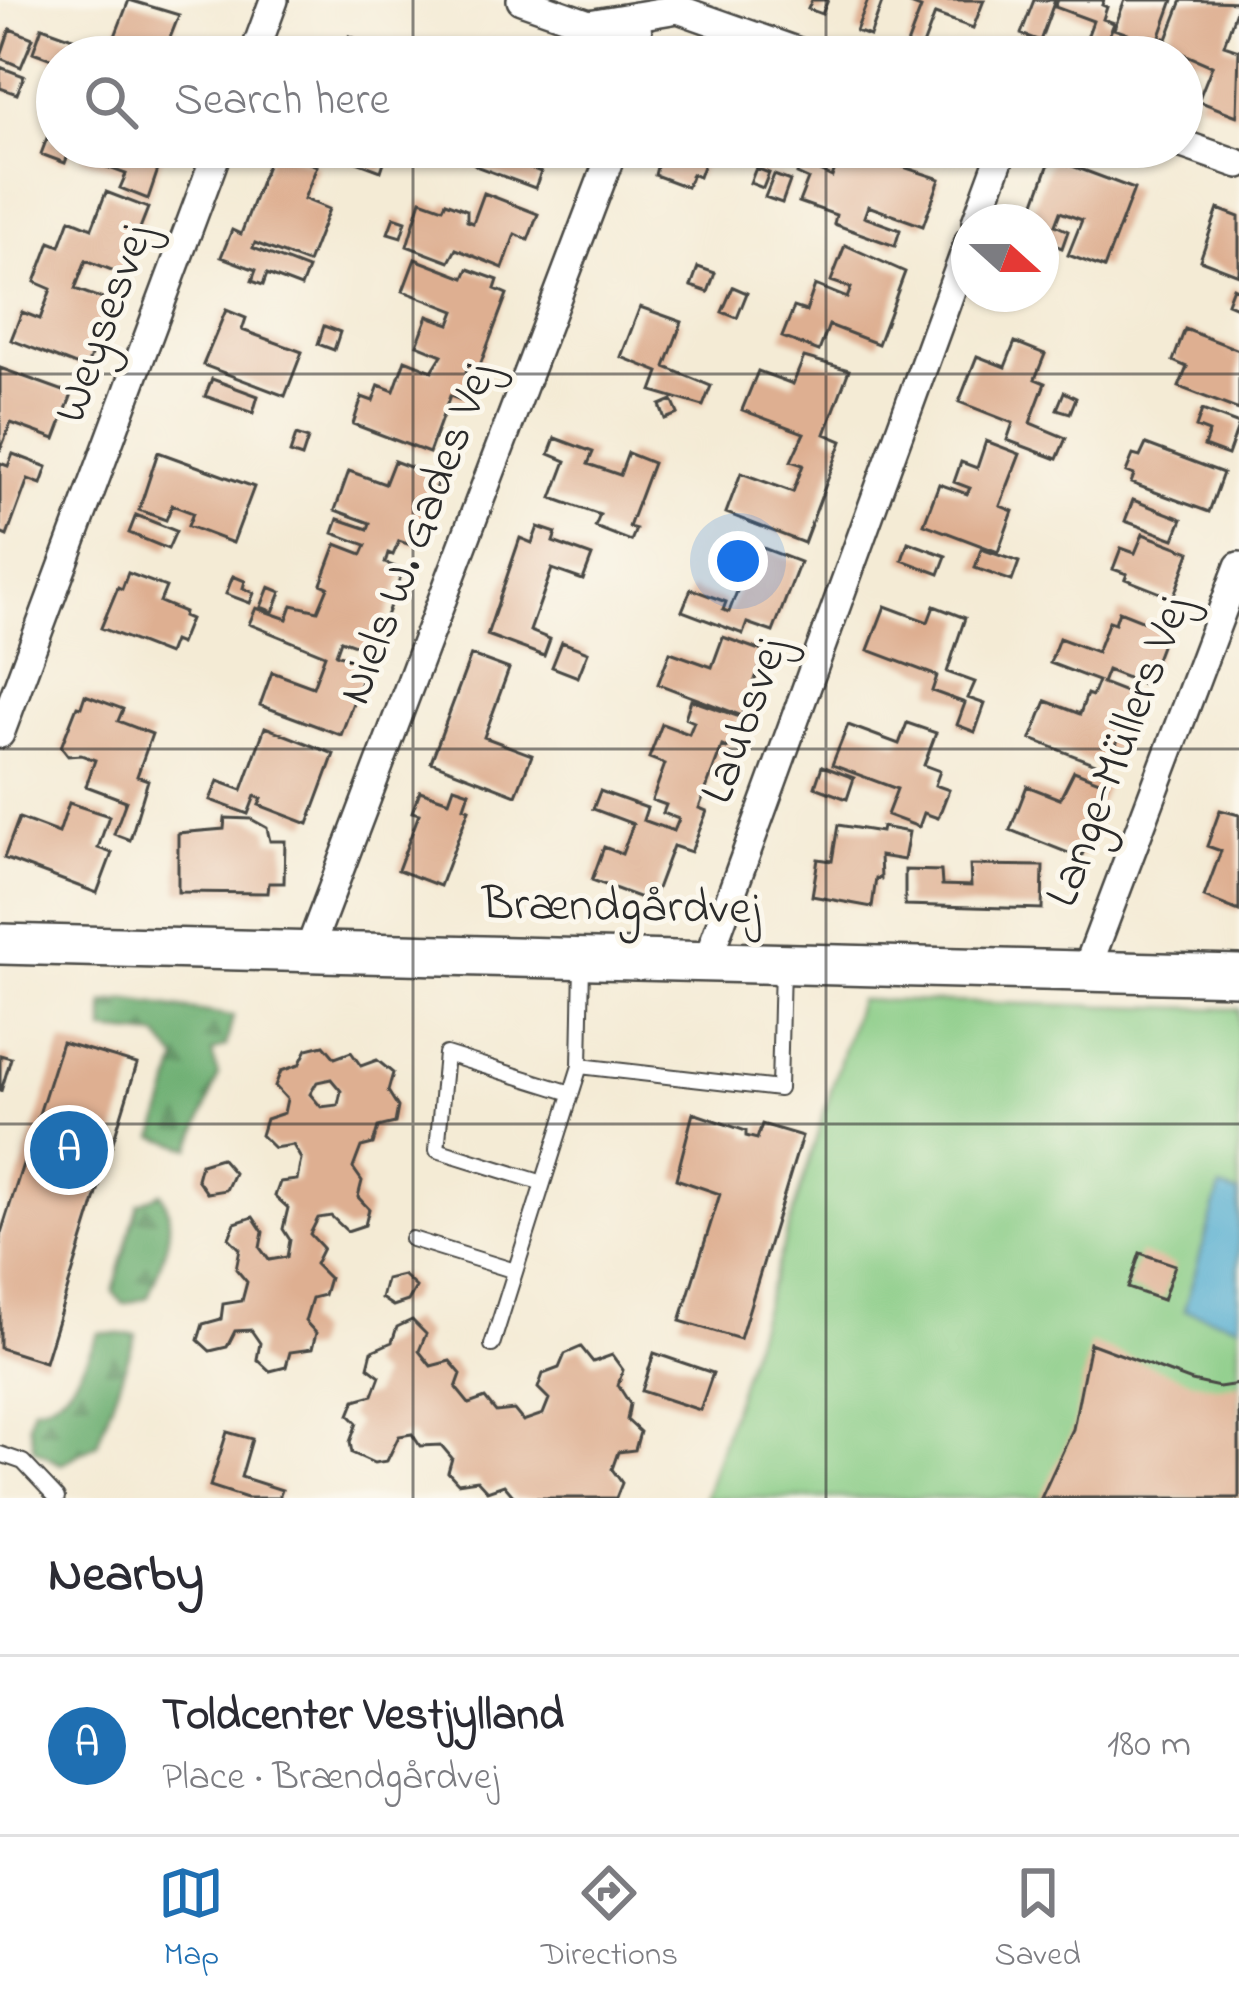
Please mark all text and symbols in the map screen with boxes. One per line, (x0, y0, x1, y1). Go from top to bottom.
search box (36, 36, 1203, 168)
icon: search (78, 69, 144, 135)
text: Search here (174, 69, 390, 135)
north arrow (951, 204, 1059, 312)
street label: Weysesvej (37, 214, 174, 433)
street label: Niels W. Gades Vej (322, 352, 517, 715)
your location (708, 531, 768, 591)
street label: Lange-Müllers Vej (1029, 585, 1213, 918)
street label: Laubsvej (684, 627, 809, 814)
street label: Brændgårdvej (480, 871, 762, 946)
pin: A (30, 1105, 108, 1195)
text: Nearby (48, 1539, 204, 1614)
text: Toldcenter Vestjylland (162, 1684, 564, 1750)
text: A (75, 1717, 99, 1774)
text: 180 m (1107, 1717, 1191, 1774)
text: Place · Brændgårdvej (162, 1750, 499, 1807)
tab: Map (158, 1860, 224, 1980)
tab: Directions (541, 1860, 678, 1980)
tab: Saved (995, 1860, 1081, 1980)

